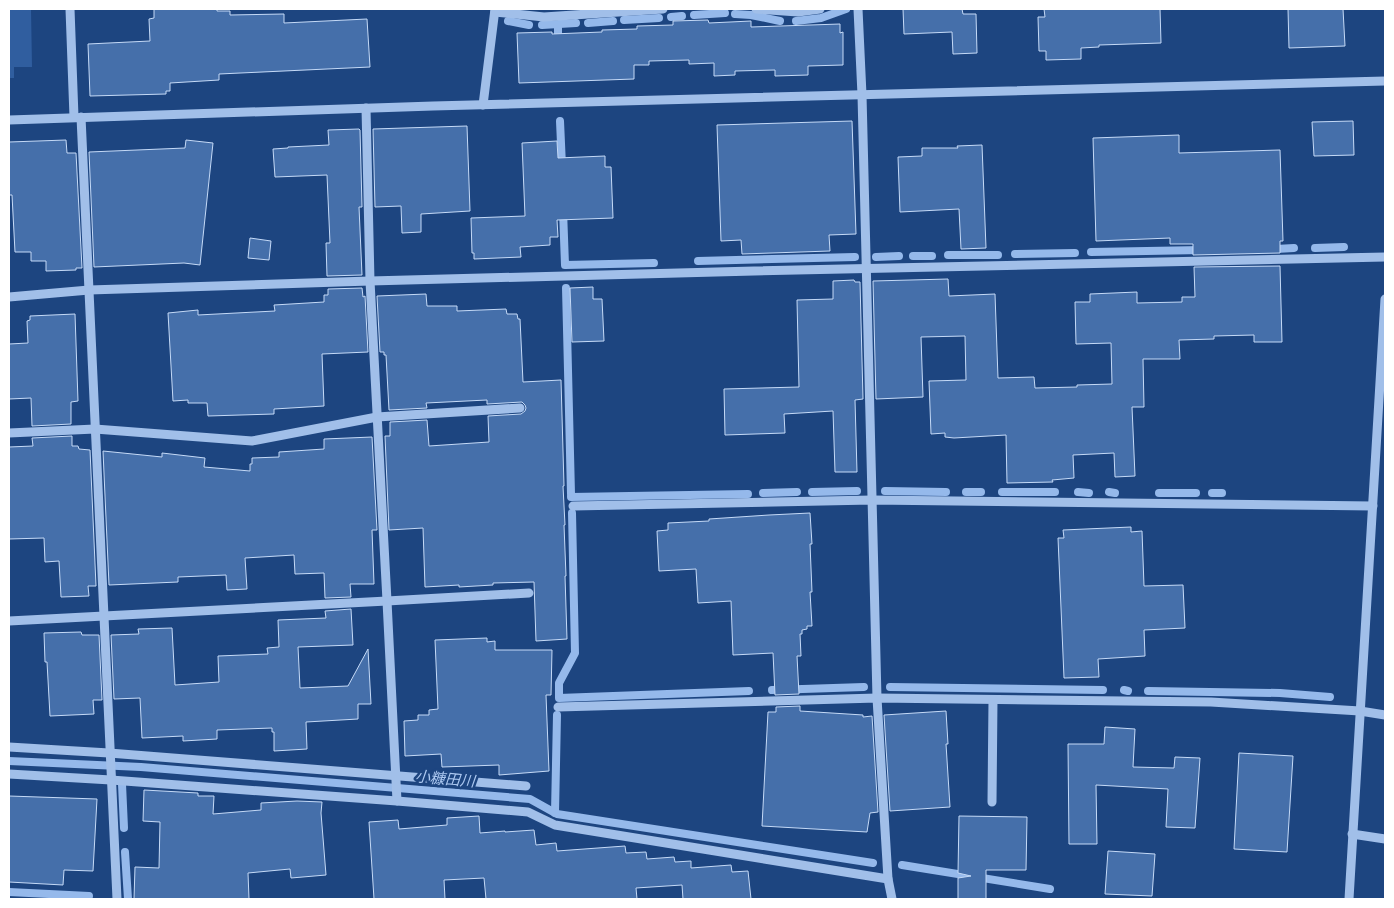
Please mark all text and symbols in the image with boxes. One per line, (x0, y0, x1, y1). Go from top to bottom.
water label: 小糠田川 (414, 767, 478, 791)

